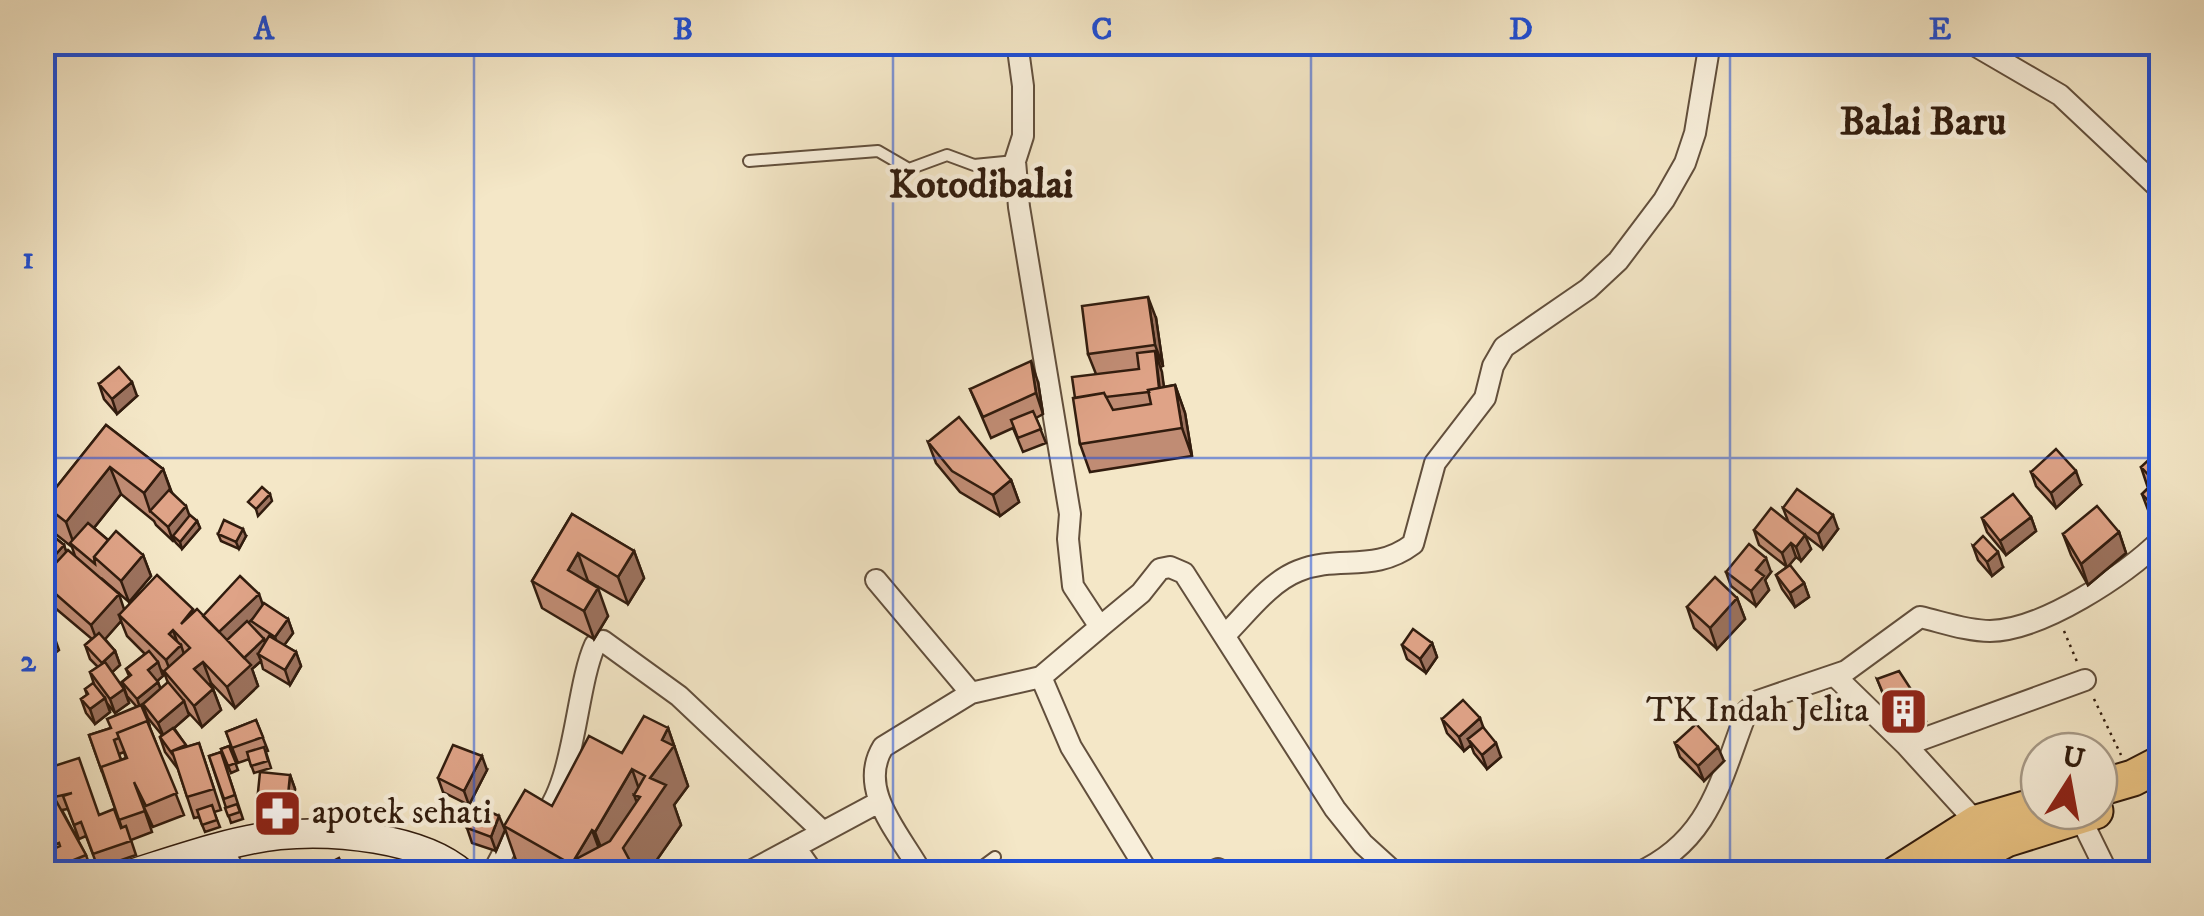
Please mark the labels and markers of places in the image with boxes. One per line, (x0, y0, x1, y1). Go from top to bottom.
building icon: TK Indah Jelita (1878, 685, 1930, 737)
place label: TK Indah Jelita (1646, 689, 1869, 733)
pharmacy icon: apotek sehati (251, 787, 303, 839)
place label: apotek sehati (312, 791, 492, 835)

